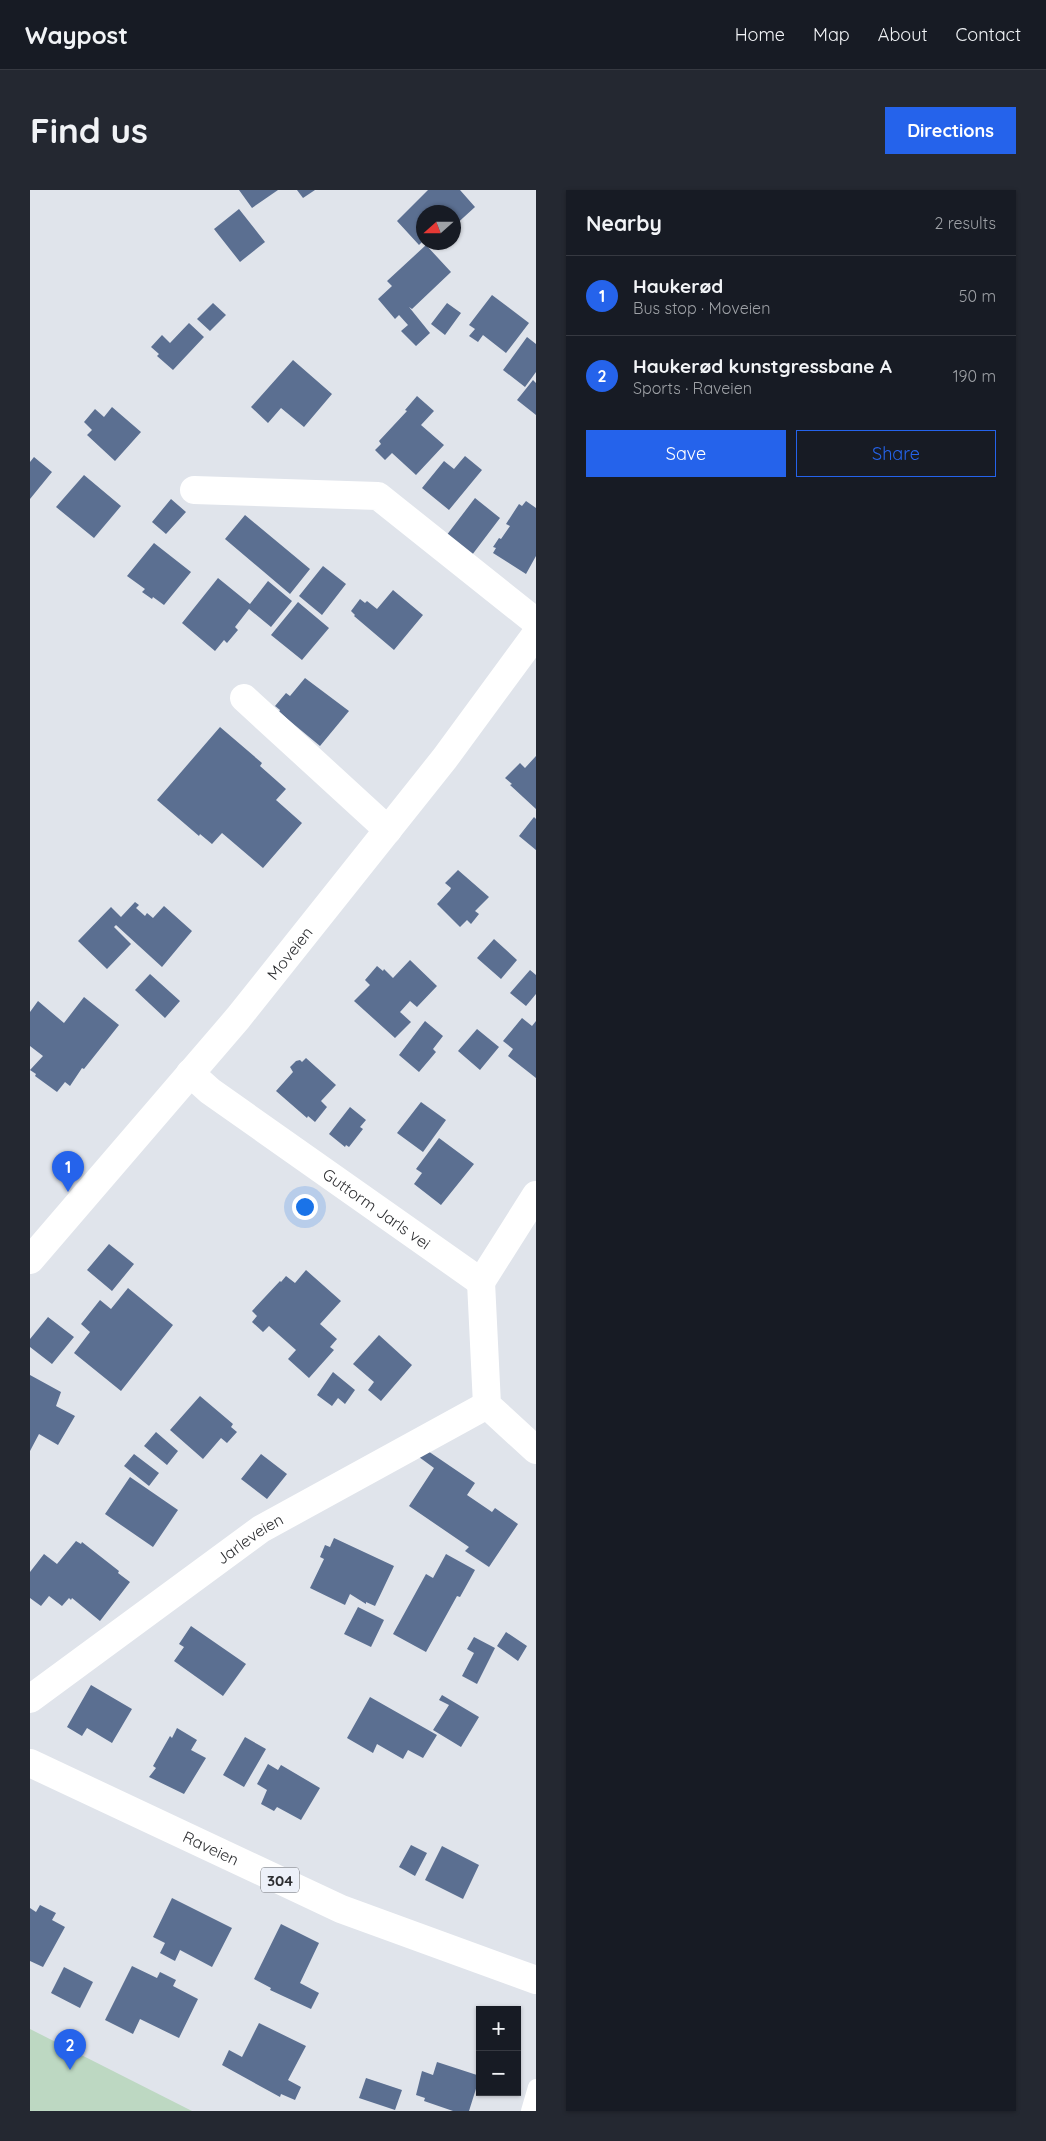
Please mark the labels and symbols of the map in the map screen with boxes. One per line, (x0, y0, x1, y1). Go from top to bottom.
north arrow (416, 205, 461, 250)
street label: Moveien (262, 923, 317, 984)
pin: 1 (52, 1151, 84, 1192)
street label: Guttorm Jarls vei (319, 1164, 435, 1253)
your location (292, 1194, 318, 1220)
street label: Jarleveien (212, 1509, 286, 1569)
street label: Raveien (180, 1826, 242, 1870)
road number: 304 (261, 1868, 299, 1892)
pin: 2 (54, 2029, 86, 2070)

